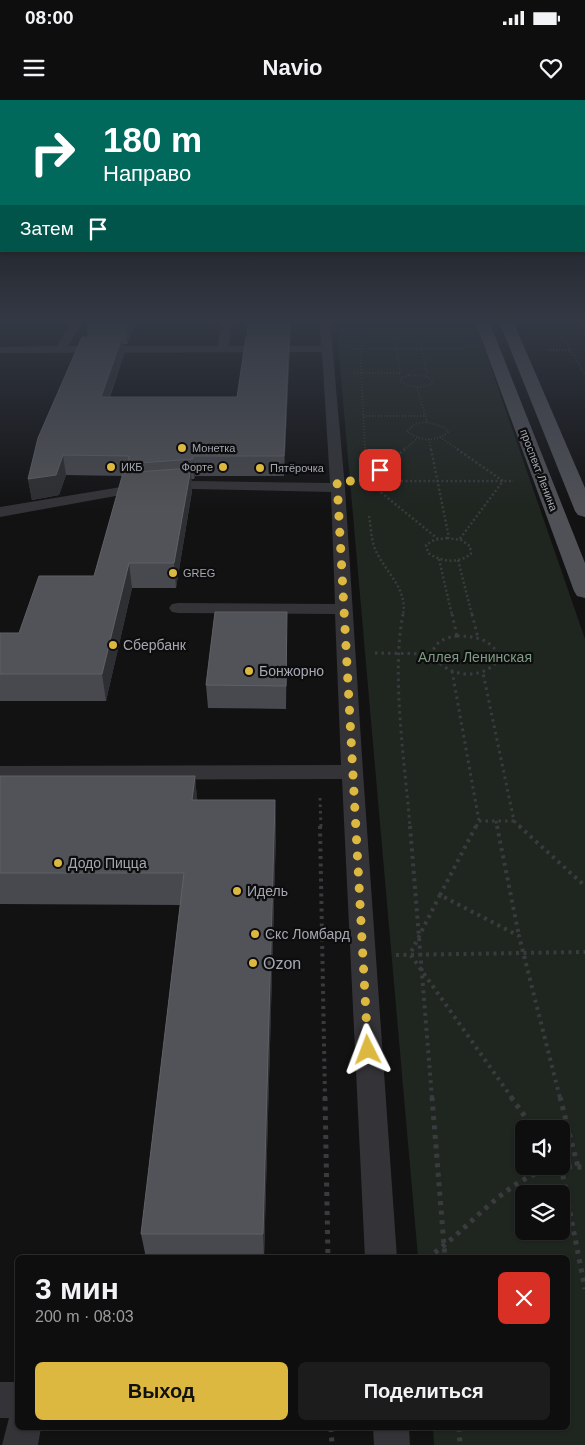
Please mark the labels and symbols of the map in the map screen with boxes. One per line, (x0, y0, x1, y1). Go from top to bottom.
street label: проспект Ленина (518, 427, 560, 513)
marker: Монетка (176, 442, 188, 454)
place label: Монетка (192, 442, 236, 454)
pin (359, 449, 401, 491)
marker: ИКБ (105, 461, 117, 473)
place label: ИКБ (121, 461, 143, 473)
place label: Форте (182, 461, 213, 473)
marker: Форте (217, 461, 229, 473)
marker: Пятёрочка (254, 462, 266, 474)
place label: Пятёрочка (270, 462, 325, 474)
marker: GREG (167, 567, 179, 579)
place label: GREG (183, 567, 215, 579)
place label: Сбербанк (123, 637, 187, 653)
marker: Сбербанк (107, 639, 119, 651)
park label: Аллея Ленинская (418, 649, 532, 665)
place label: Бонжорно (259, 663, 324, 679)
marker: Бонжорно (243, 665, 255, 677)
place label: Додо Пицца (68, 855, 147, 871)
marker: Додо Пицца (52, 857, 64, 869)
place label: Идель (247, 883, 288, 899)
marker: Идель (231, 885, 243, 897)
place label: Скс Ломбард (265, 926, 350, 942)
marker: Скс Ломбард (249, 928, 261, 940)
place label: Ozon (263, 955, 301, 972)
marker: Ozon (247, 957, 259, 969)
position arrow (341, 1023, 393, 1075)

